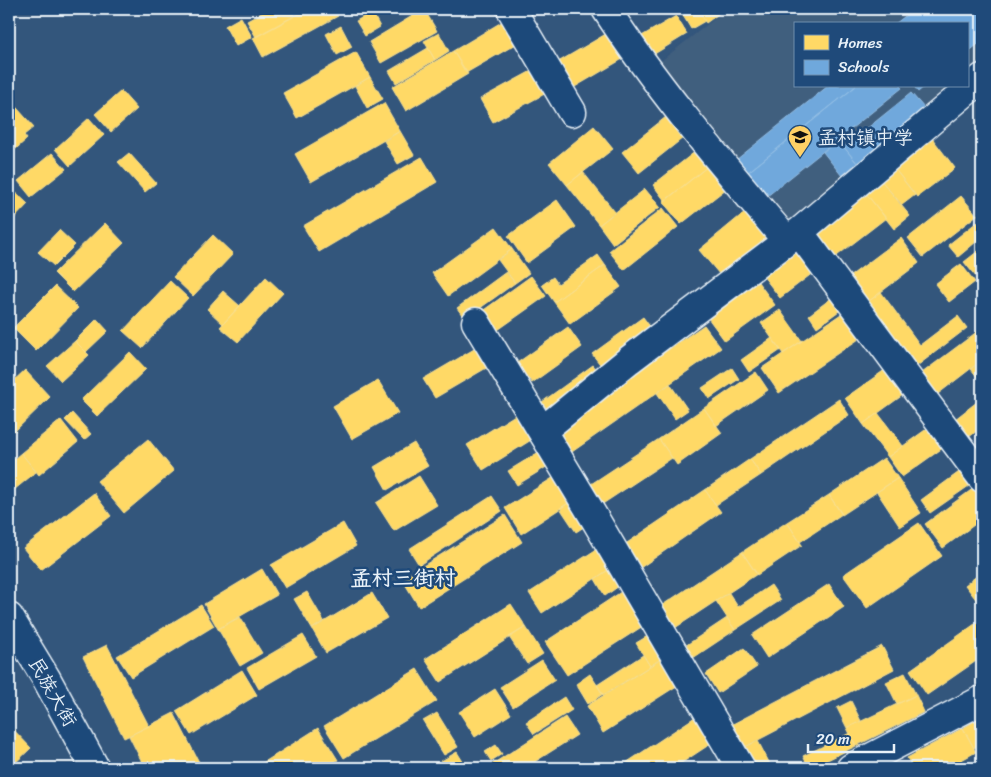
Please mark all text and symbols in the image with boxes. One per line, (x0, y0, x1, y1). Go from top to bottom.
legend (794, 22, 968, 88)
text: Homes (838, 30, 882, 56)
text: Schools (838, 54, 889, 80)
place label: 孟村镇中学 (818, 121, 913, 154)
school or university icon: 孟村镇中学 (787, 124, 813, 158)
district label: 孟村三街村 (351, 559, 456, 597)
street label: 民族大街 (20, 651, 86, 733)
scale bar (808, 722, 895, 754)
text: 20 m (816, 726, 850, 752)

